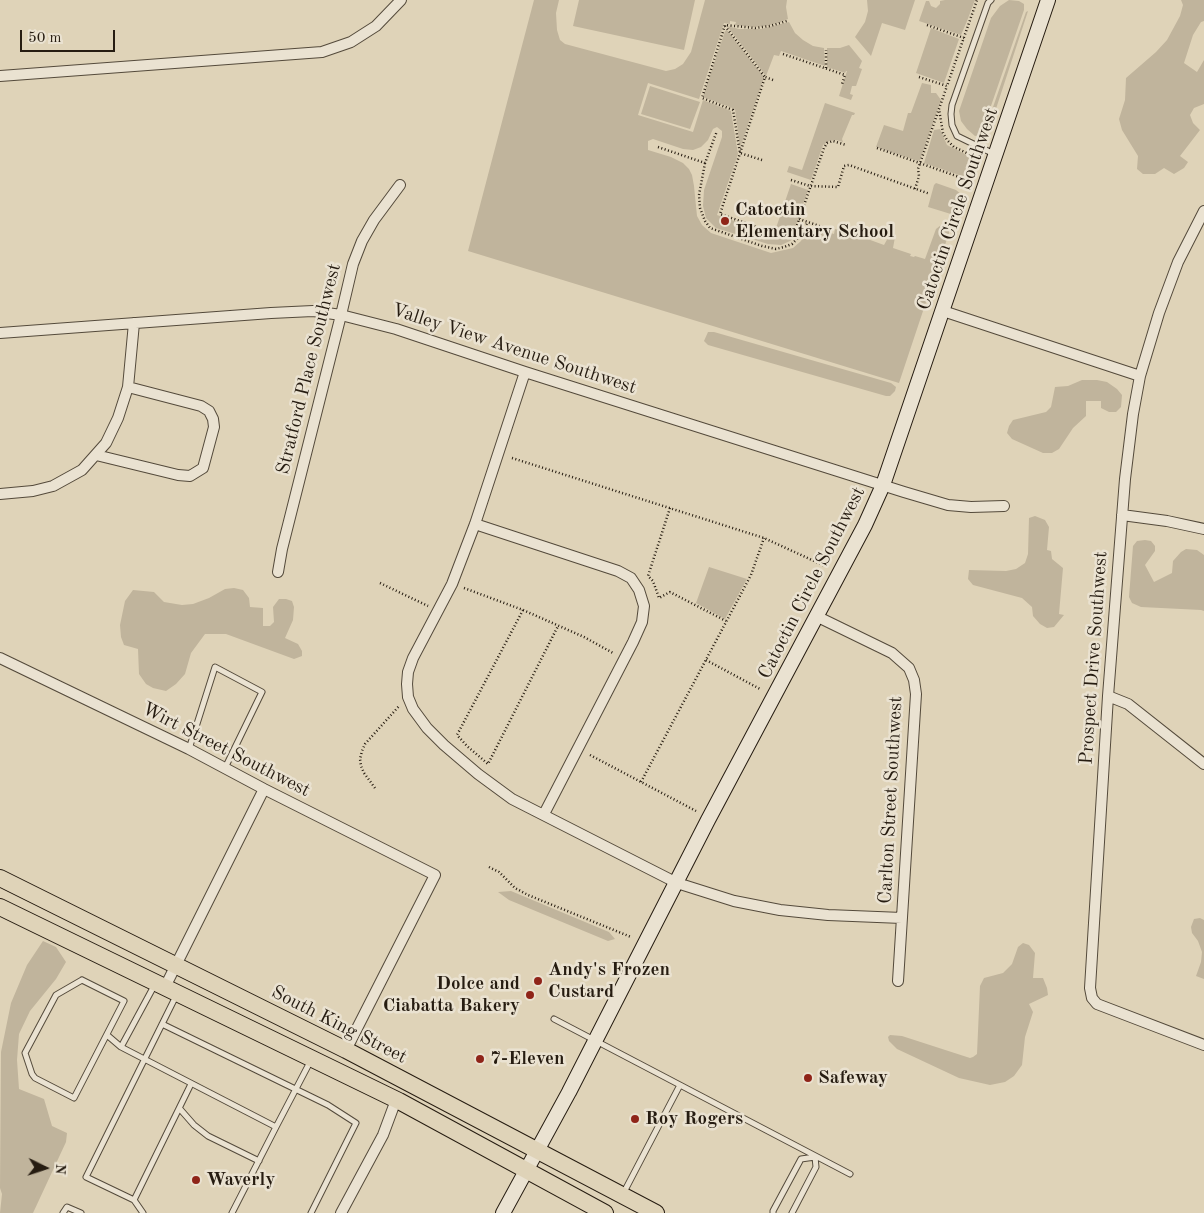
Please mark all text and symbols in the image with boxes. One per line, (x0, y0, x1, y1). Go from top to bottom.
scale bar (22, 20, 118, 52)
text: 50 m (28, 31, 62, 46)
street label: Catoctin Circle Southwest (913, 105, 1003, 313)
place label: Catoctin Elementary School (735, 199, 894, 243)
marker: Catoctin Elementary School (719, 215, 731, 227)
street label: Stratford Place Southwest (272, 261, 346, 477)
street label: Valley View Avenue Southwest (389, 299, 639, 399)
street label: Catoctin Circle Southwest (754, 483, 870, 683)
street label: Prospect Drive Southwest (1075, 550, 1113, 766)
street label: Carlton Street Southwest (874, 695, 908, 905)
street label: Wirt Street Southwest (138, 698, 314, 802)
place label: Andy's Frozen Custard (548, 959, 670, 1003)
place label: Dolce and Ciabatta Bakery (383, 973, 520, 1017)
marker: Andy's Frozen Custard (532, 975, 544, 987)
street label: South King Street (267, 981, 411, 1069)
marker: Dolce and Ciabatta Bakery (524, 989, 536, 1001)
place label: 7-Eleven (490, 1048, 565, 1070)
marker: 7-Eleven (474, 1053, 486, 1065)
place label: Safeway (818, 1067, 888, 1089)
marker: Safeway (802, 1072, 814, 1084)
place label: Roy Rogers (645, 1108, 743, 1130)
marker: Roy Rogers (629, 1113, 641, 1125)
north arrow (20, 1143, 70, 1193)
text: N (53, 1163, 67, 1175)
place label: Waverly (206, 1169, 275, 1191)
marker: Waverly (190, 1174, 202, 1186)

